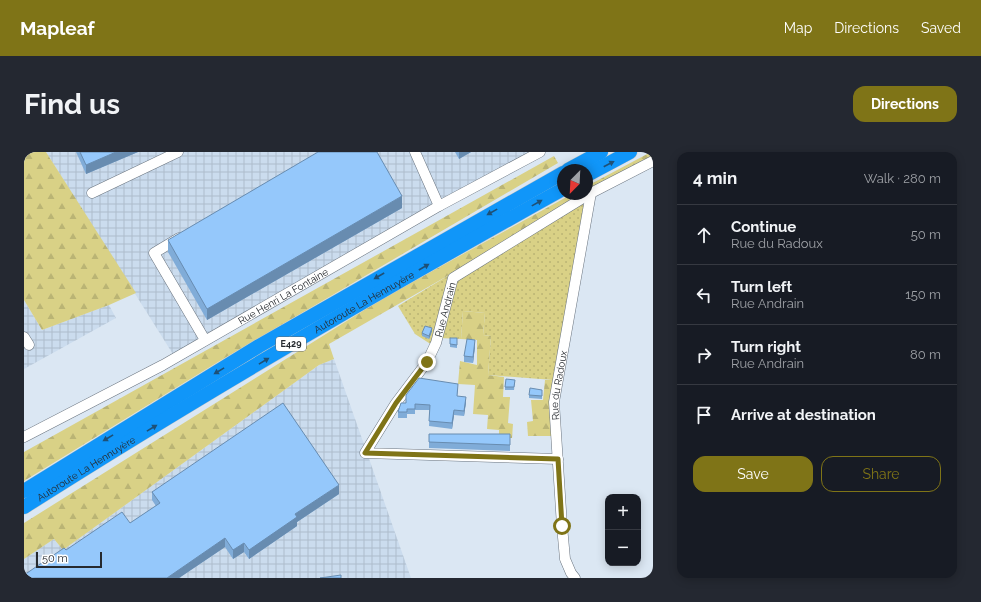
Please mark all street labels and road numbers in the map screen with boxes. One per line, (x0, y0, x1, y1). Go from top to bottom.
street label: Rue Henri La Fontaine (236, 266, 330, 327)
street label: Autoroute La Hennuyère (312, 269, 416, 335)
street label: Rue Andrain (433, 281, 458, 338)
road number: E429 (276, 337, 306, 351)
street label: Rue du Radoux (549, 350, 569, 421)
street label: Autoroute La Hennuyère (35, 434, 137, 503)

